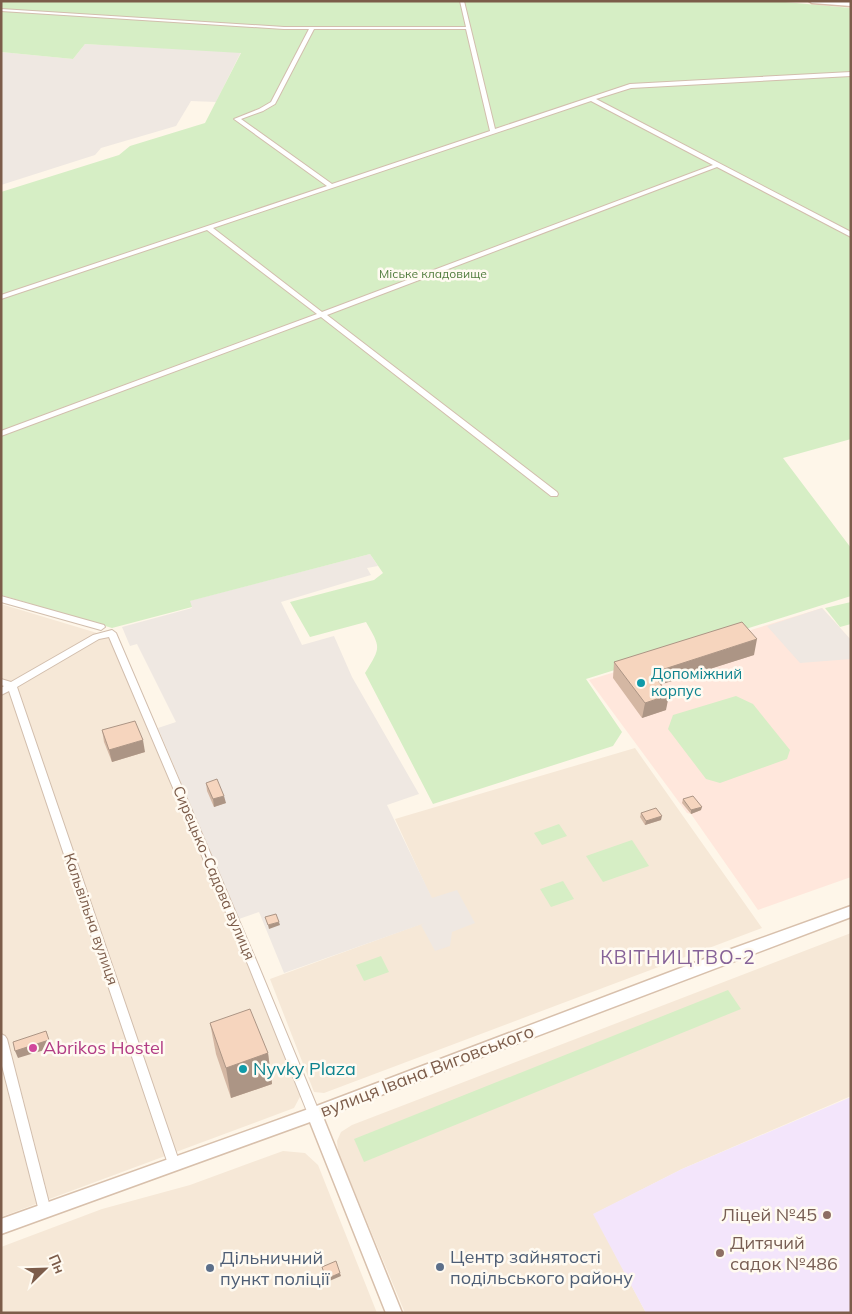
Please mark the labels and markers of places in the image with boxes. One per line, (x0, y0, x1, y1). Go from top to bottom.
place label: Допоміжний корпус (651, 664, 742, 700)
marker: Допоміжний корпус (635, 677, 647, 689)
place label: Abrikos Hostel (43, 1036, 164, 1059)
marker: Abrikos Hostel (27, 1042, 39, 1054)
place label: Nyvky Plaza (253, 1057, 356, 1080)
marker: Nyvky Plaza (237, 1063, 249, 1075)
place label: Ліцей №45 (721, 1203, 817, 1226)
marker: Ліцей №45 (821, 1209, 833, 1221)
place label: Дитячий садок №486 (730, 1231, 838, 1275)
place label: Центр зайнятості подільського району (450, 1245, 633, 1289)
place label: Дільничний пункт поліції (220, 1246, 330, 1290)
marker: Дитячий садок №486 (714, 1247, 726, 1259)
marker: Центр зайнятості подільського району (434, 1261, 446, 1273)
marker: Дільничний пункт поліції (204, 1262, 216, 1274)

